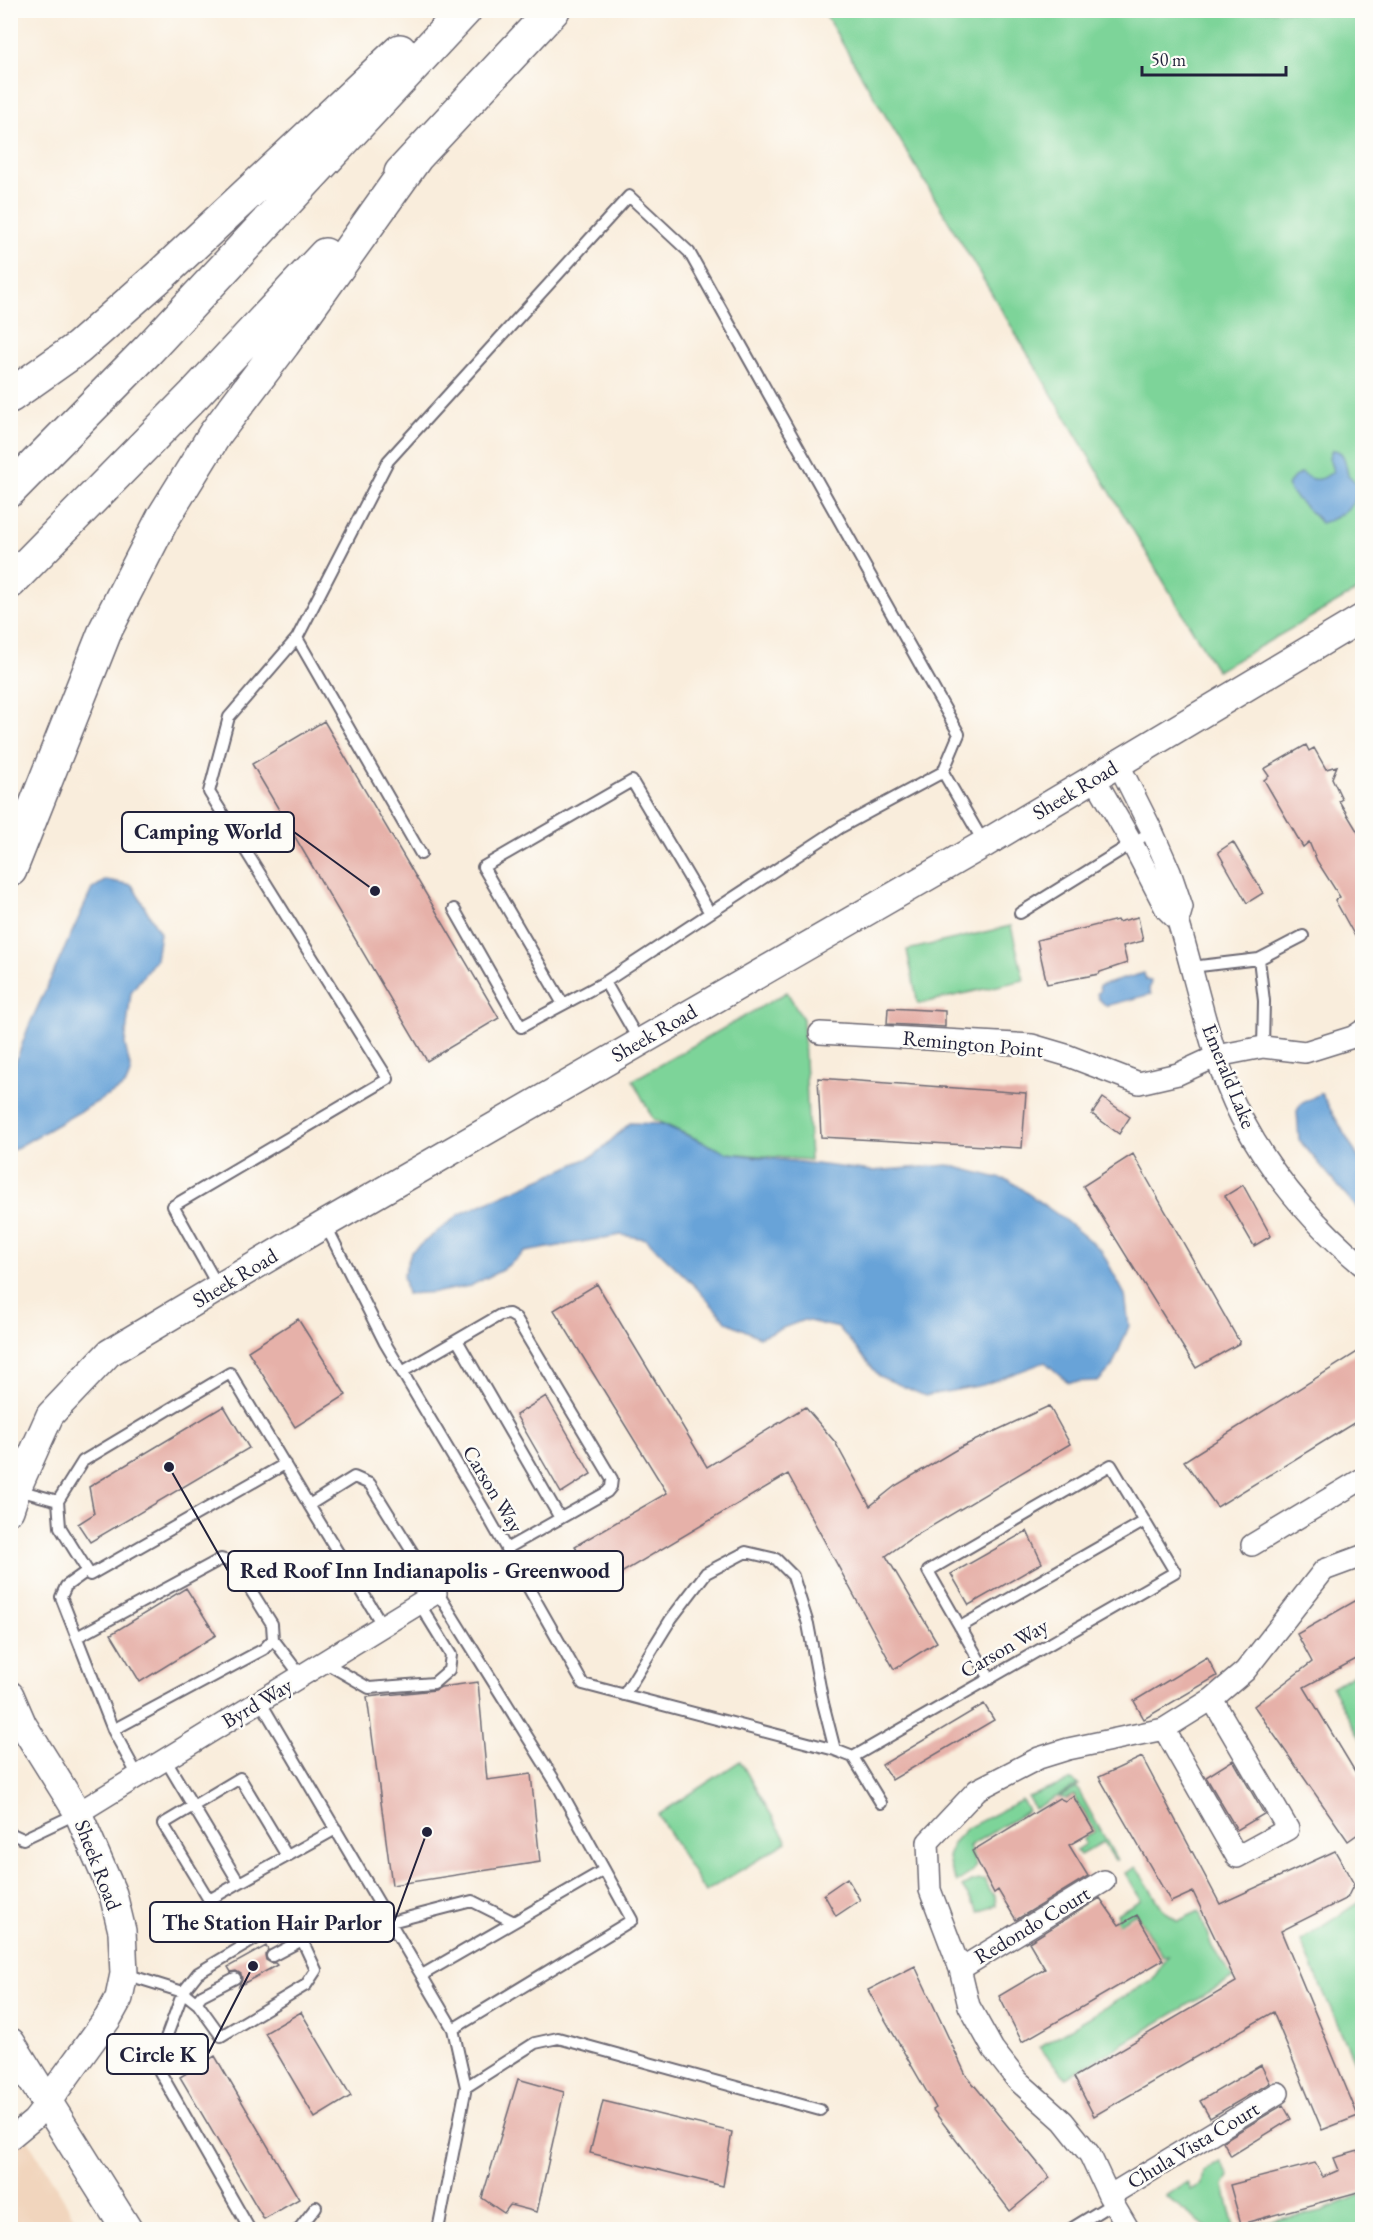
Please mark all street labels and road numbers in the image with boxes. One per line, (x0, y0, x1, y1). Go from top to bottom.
street label: Sheek Road (1027, 753, 1123, 826)
street label: Sheek Road (606, 997, 702, 1068)
street label: Emerald Lake (1196, 1020, 1263, 1132)
street label: Remington Point (902, 1024, 1045, 1063)
street label: Sheek Road (187, 1241, 283, 1314)
street label: Carson Way (457, 1440, 530, 1538)
street label: Carson Way (955, 1611, 1053, 1684)
street label: Byrd Way (216, 1671, 298, 1734)
street label: Sheek Road (69, 1816, 128, 1914)
street label: Redondo Court (969, 1879, 1095, 1970)
street label: Chula Vista Court (1122, 2094, 1264, 2195)

